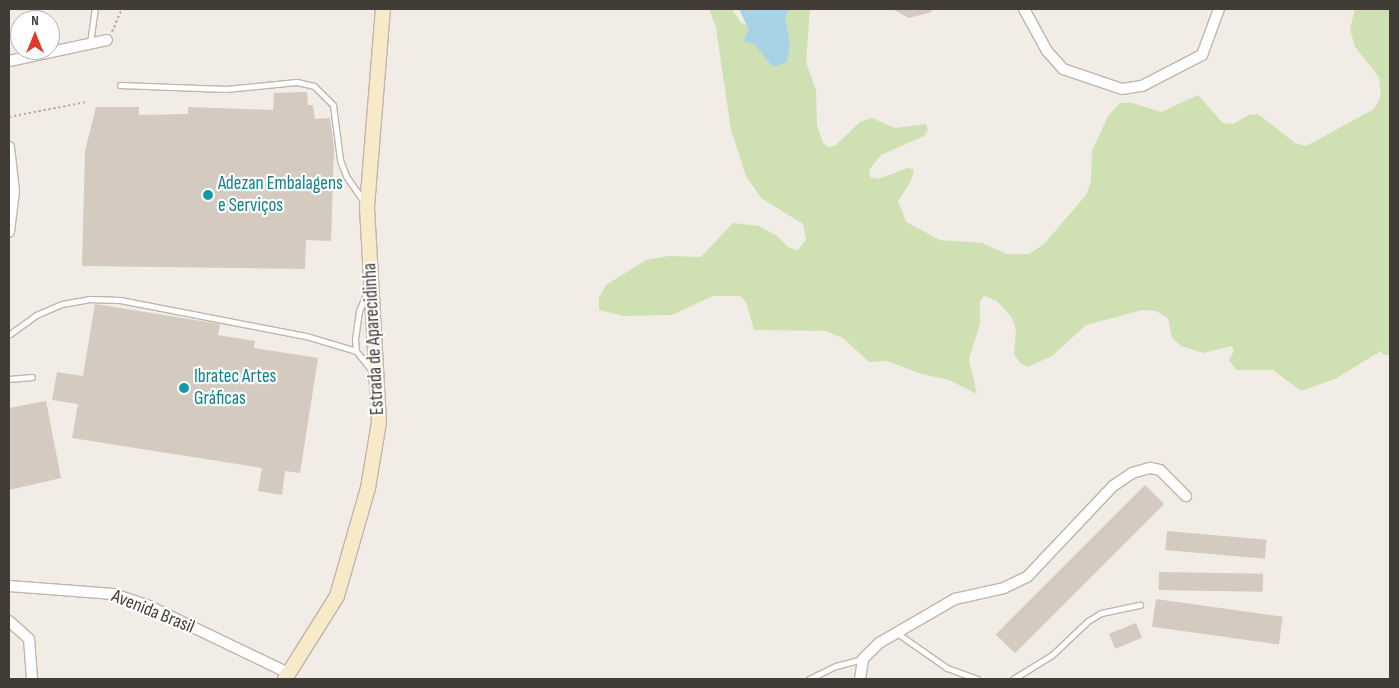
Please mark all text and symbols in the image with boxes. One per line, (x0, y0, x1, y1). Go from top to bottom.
north arrow (10, 10, 60, 60)
text: N (31, 12, 39, 29)
place label: Adezan Embalagens e Serviços (218, 173, 343, 217)
marker: Adezan Embalagens e Serviços (202, 189, 214, 201)
street label: Estrada de Aparecidinha (359, 262, 389, 416)
place label: Ibratec Artes Gráficas (194, 366, 276, 410)
marker: Ibratec Artes Gráficas (178, 382, 190, 394)
street label: Avenida Brasil (108, 585, 198, 639)

